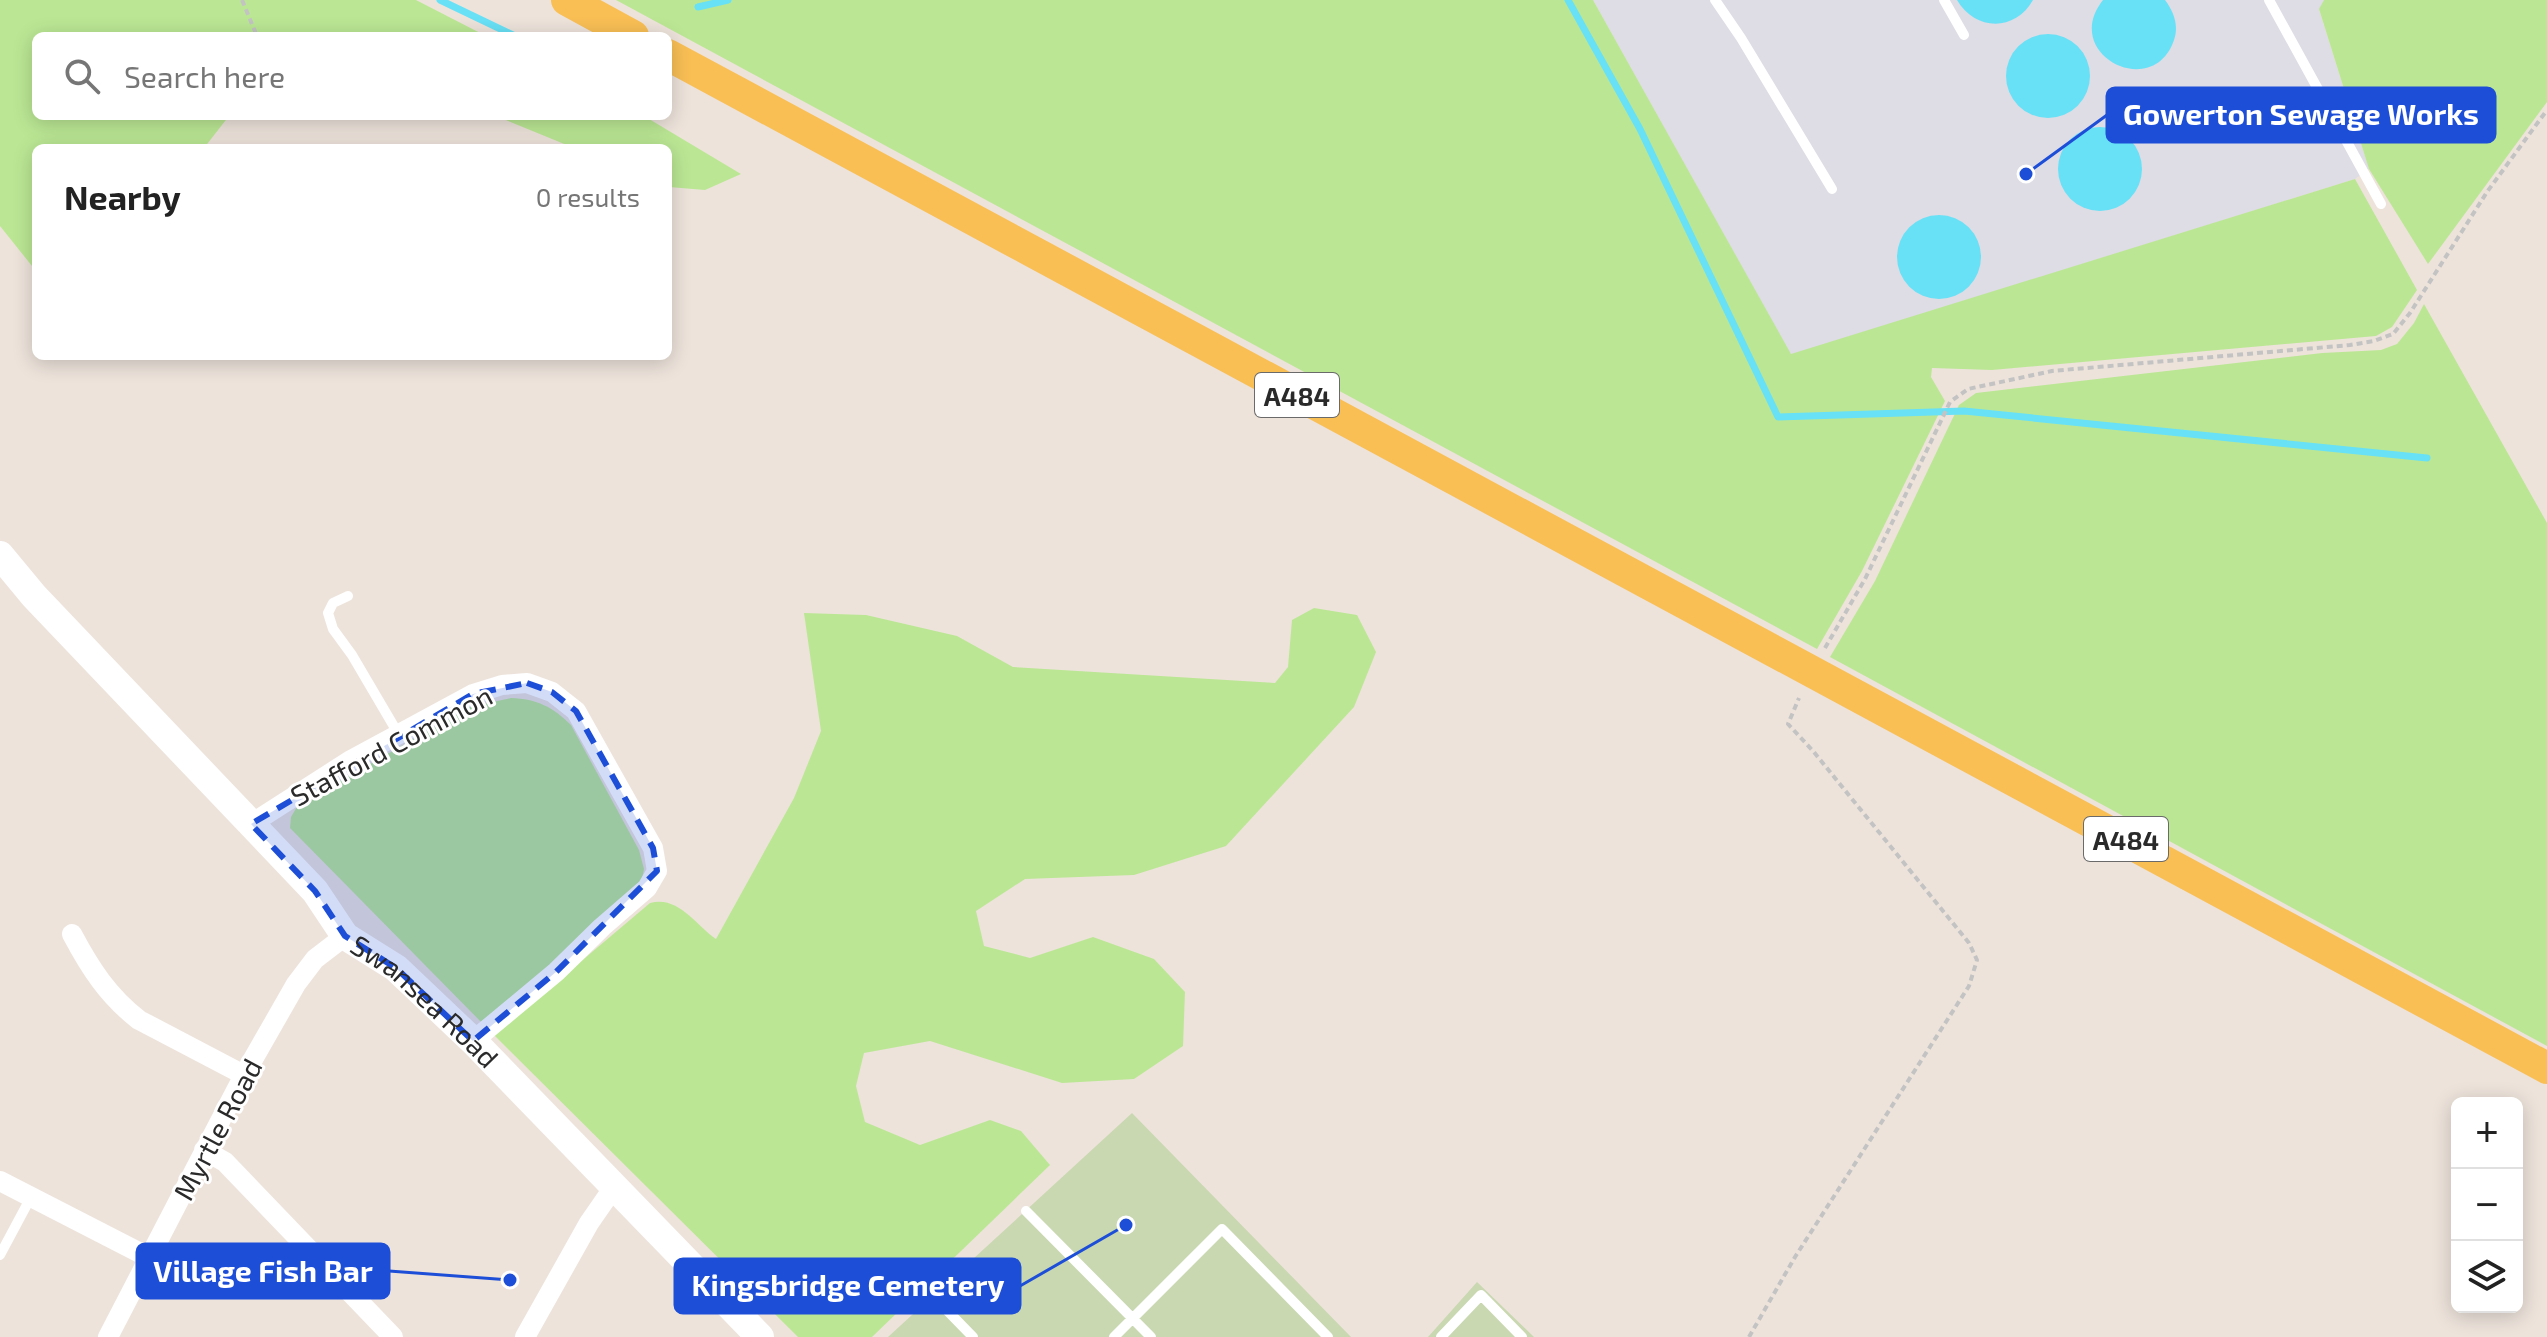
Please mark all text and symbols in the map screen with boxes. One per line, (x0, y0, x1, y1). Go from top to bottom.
search box (32, 32, 672, 120)
icon: search (60, 54, 104, 98)
text: Search here (124, 58, 285, 94)
callout: Gowerton Sewage Works (2107, 88, 2495, 142)
text: Gowerton Sewage Works (2123, 95, 2479, 131)
text: Nearby (64, 176, 181, 217)
text: 0 results (536, 181, 640, 212)
road number: A484 (1255, 373, 1339, 417)
street label: Stafford Common (284, 678, 498, 812)
road number: A484 (2084, 817, 2168, 861)
street label: Swansea Road (345, 927, 506, 1074)
street label: Myrtle Road (166, 1052, 268, 1206)
map controls (2451, 1097, 2523, 1313)
button: + (2451, 1097, 2523, 1169)
button: − (2451, 1169, 2523, 1241)
button: layers (2451, 1241, 2523, 1313)
callout: Village Fish Bar (137, 1244, 389, 1298)
text: Village Fish Bar (153, 1252, 373, 1288)
callout: Kingsbridge Cemetery (675, 1259, 1020, 1313)
text: Kingsbridge Cemetery (691, 1266, 1005, 1303)

